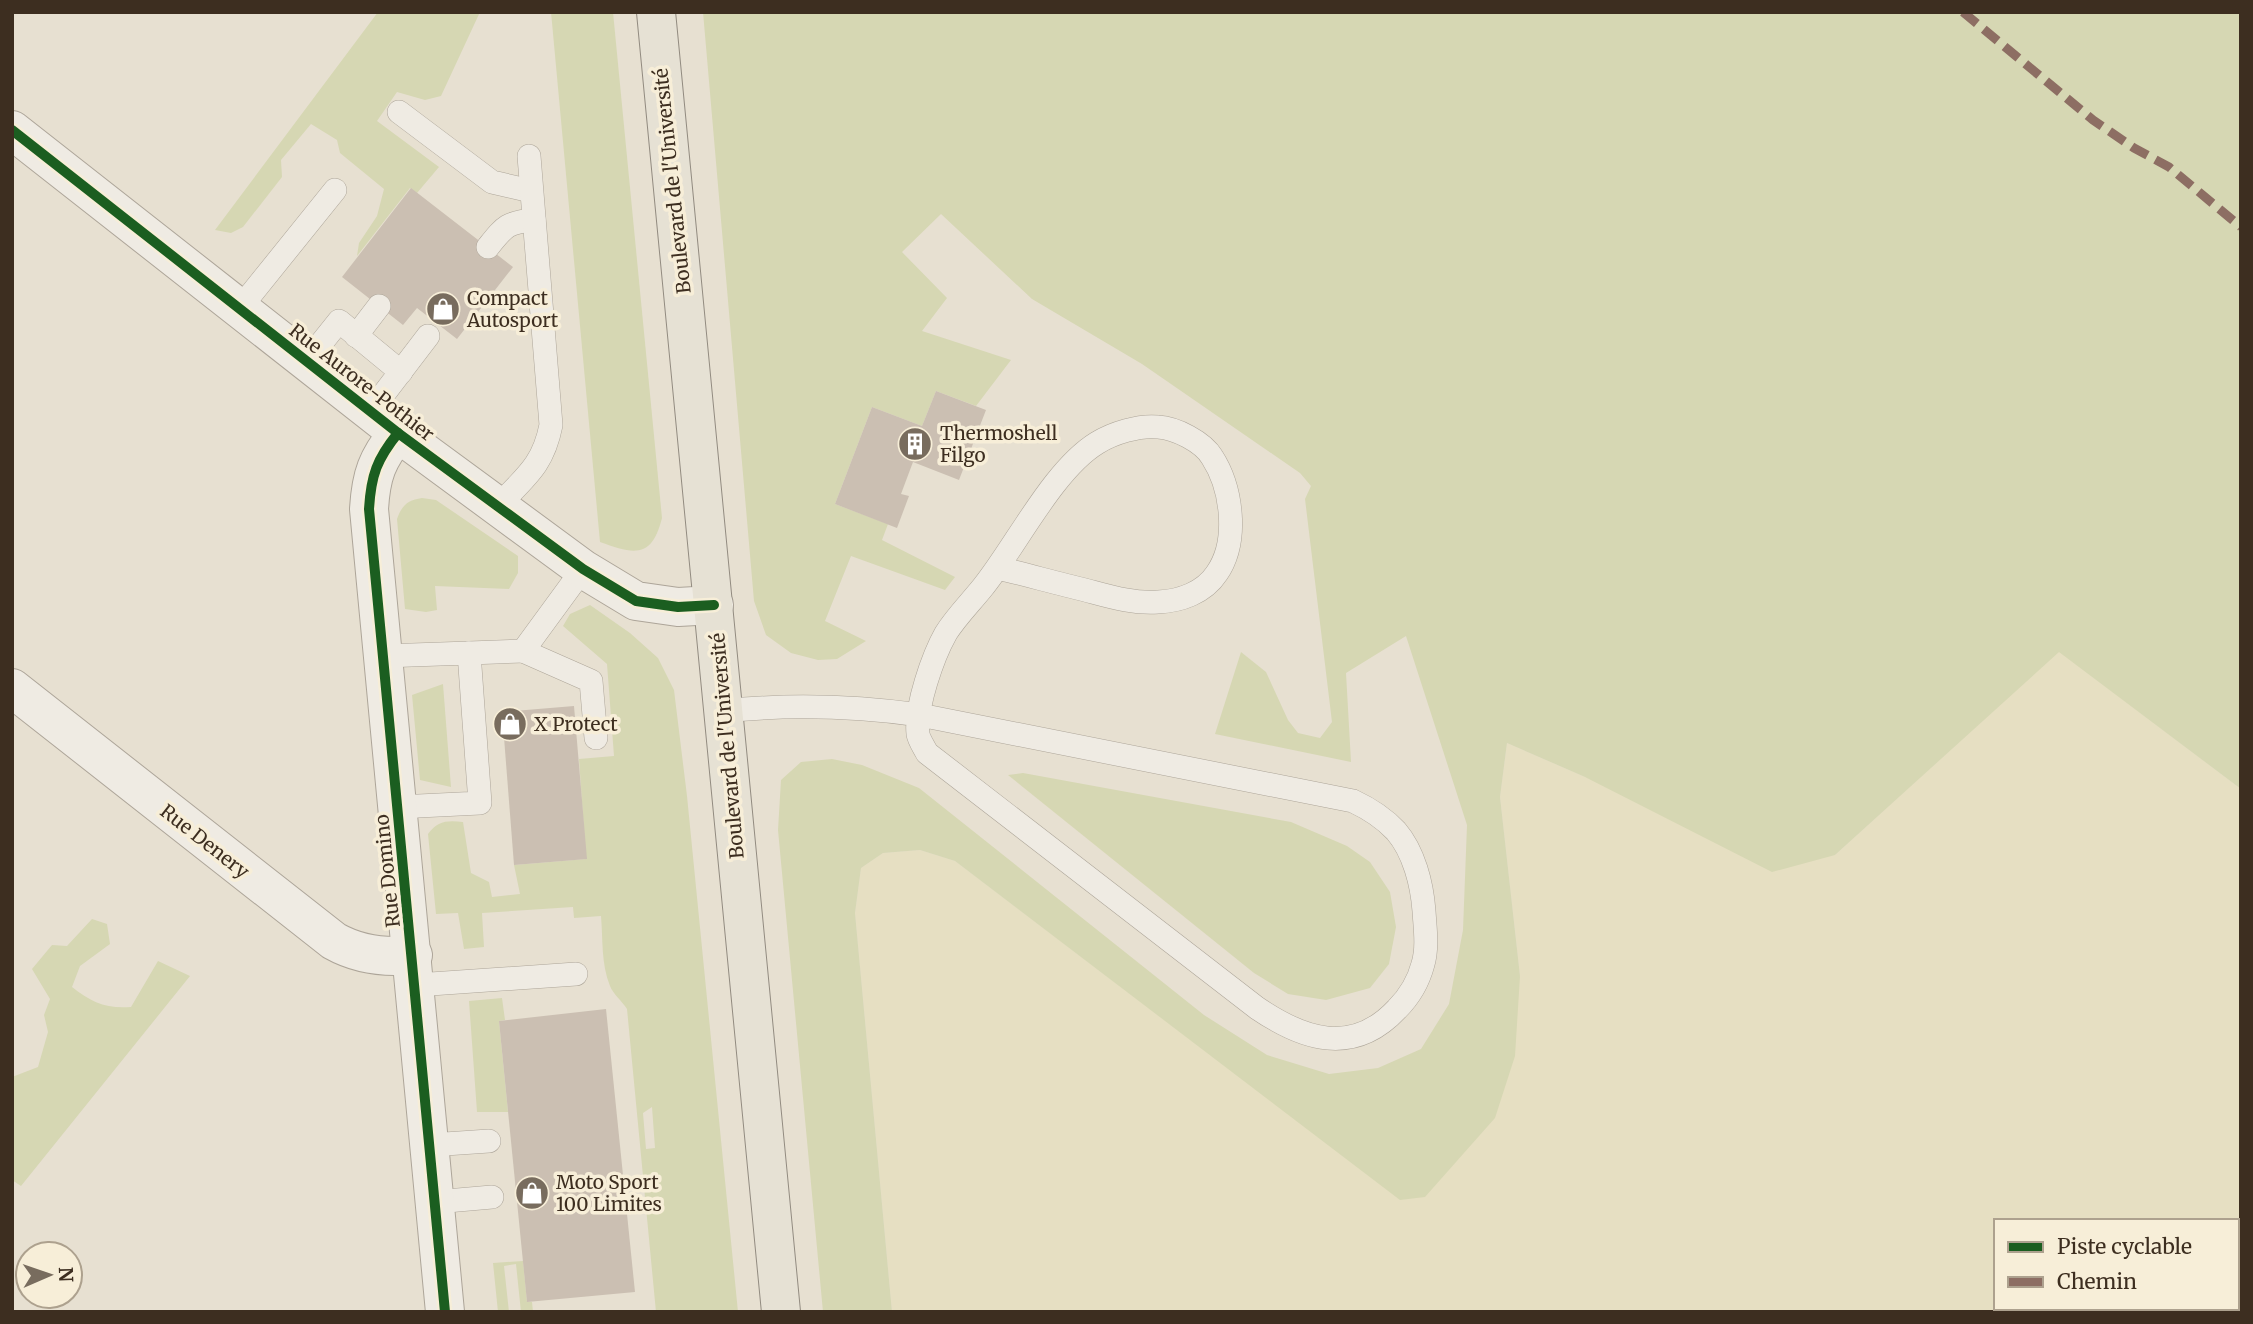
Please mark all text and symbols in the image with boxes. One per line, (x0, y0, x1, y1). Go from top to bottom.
street label: Boulevard de l'Université (648, 67, 696, 295)
place label: Compact Autosport (466, 286, 559, 332)
shop icon: Compact Autosport (424, 290, 462, 328)
street label: Rue Aurore-Pothier (285, 318, 440, 446)
place label: Thermoshell Filgo (940, 421, 1057, 467)
building icon: Thermoshell Filgo (896, 425, 934, 463)
street label: Boulevard de l'Université (705, 632, 749, 860)
shop icon: X Protect (491, 705, 529, 743)
place label: X Protect (534, 712, 618, 736)
street label: Rue Denery (156, 799, 254, 883)
street label: Rue Domino (369, 813, 405, 929)
place label: Moto Sport 100 Limites (556, 1170, 662, 1216)
shop icon: Moto Sport 100 Limites (513, 1174, 551, 1212)
legend (1994, 1219, 2239, 1310)
text: Piste cyclable (2057, 1233, 2192, 1260)
north arrow (14, 1240, 84, 1310)
text: N (54, 1266, 78, 1282)
text: Chemin (2057, 1268, 2137, 1295)

